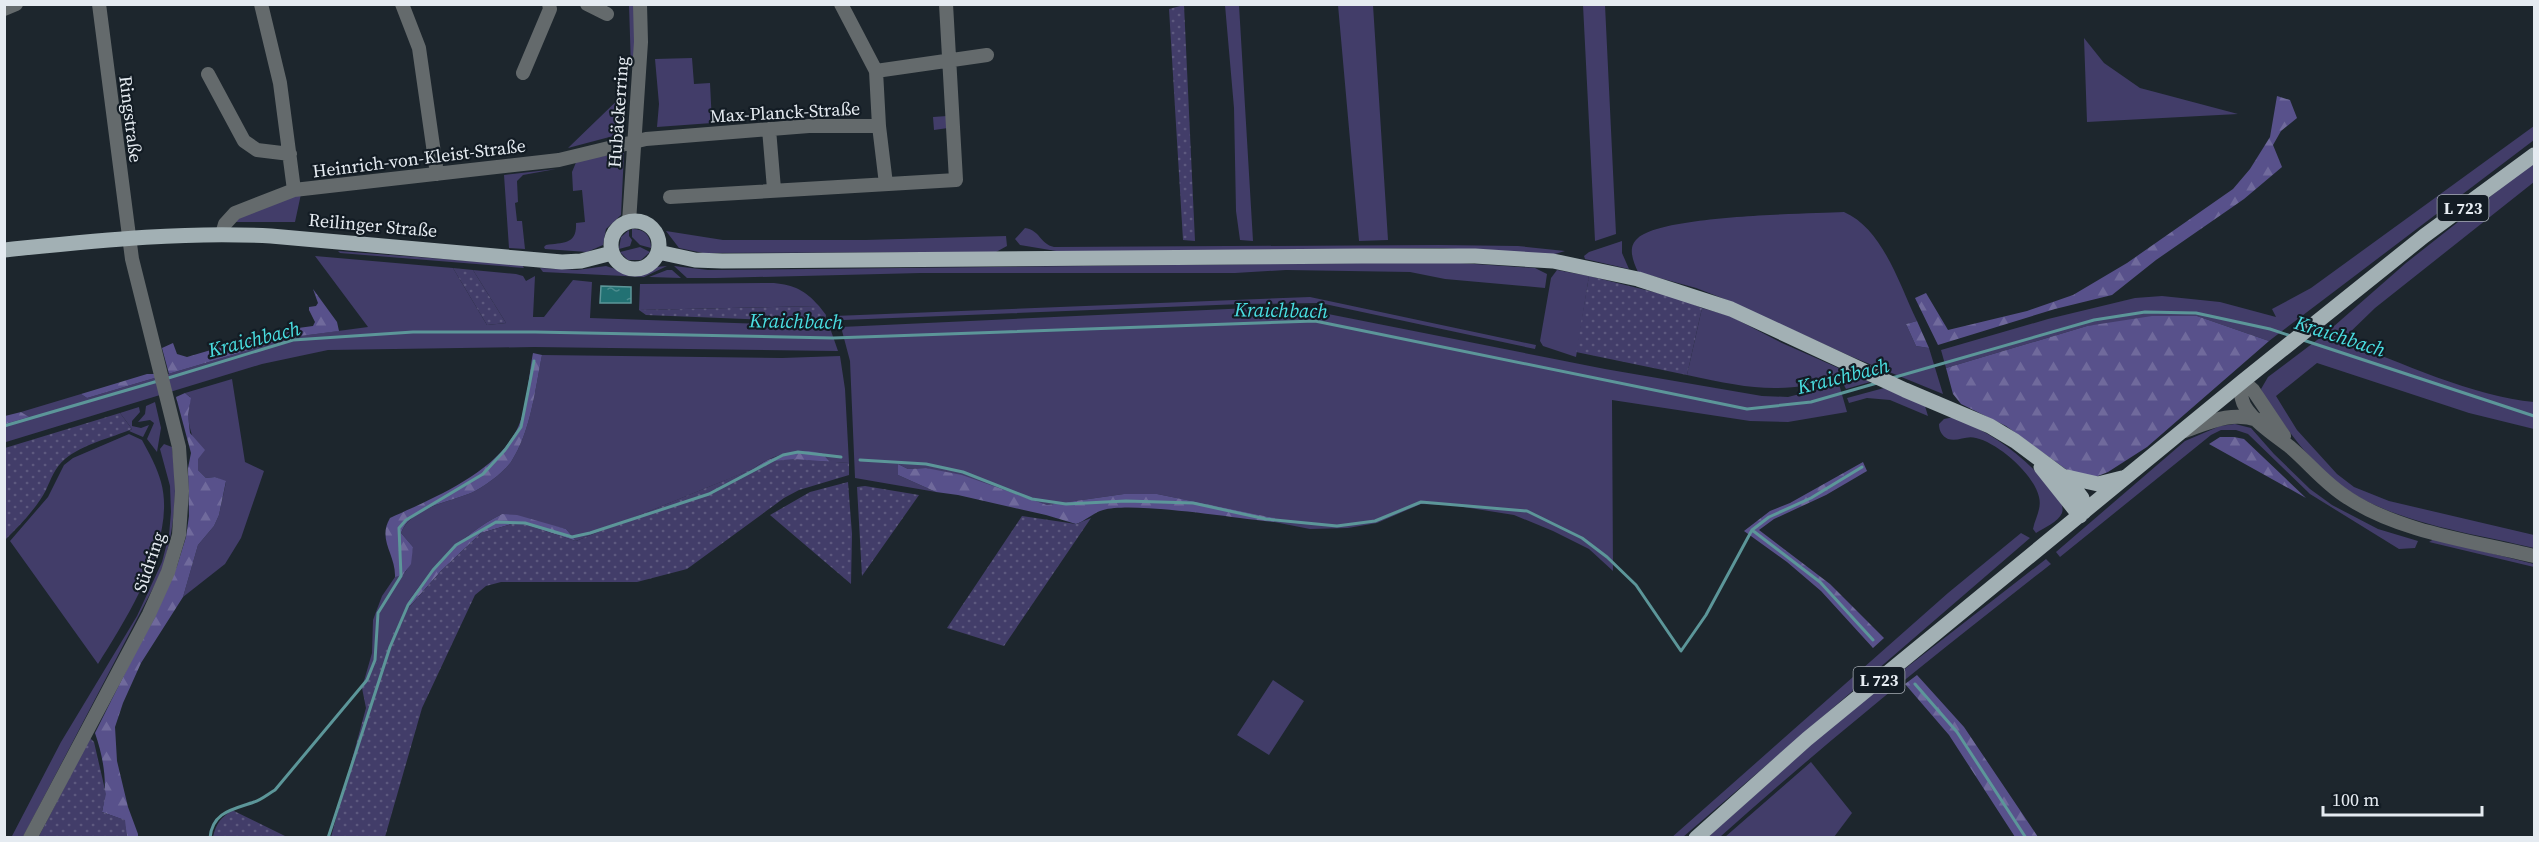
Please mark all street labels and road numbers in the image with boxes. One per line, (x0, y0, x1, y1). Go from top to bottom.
street label: Hubäckerring (602, 55, 634, 169)
street label: Ringstraße (113, 74, 149, 164)
street label: Max-Planck-Straße (709, 96, 861, 128)
street label: Heinrich-von-Kleist-Straße (311, 133, 527, 183)
road number: L 723 (2438, 195, 2488, 221)
street label: Reilinger Straße (308, 207, 438, 243)
street label: Südring (127, 528, 171, 596)
road number: L 723 (1854, 667, 1904, 693)

